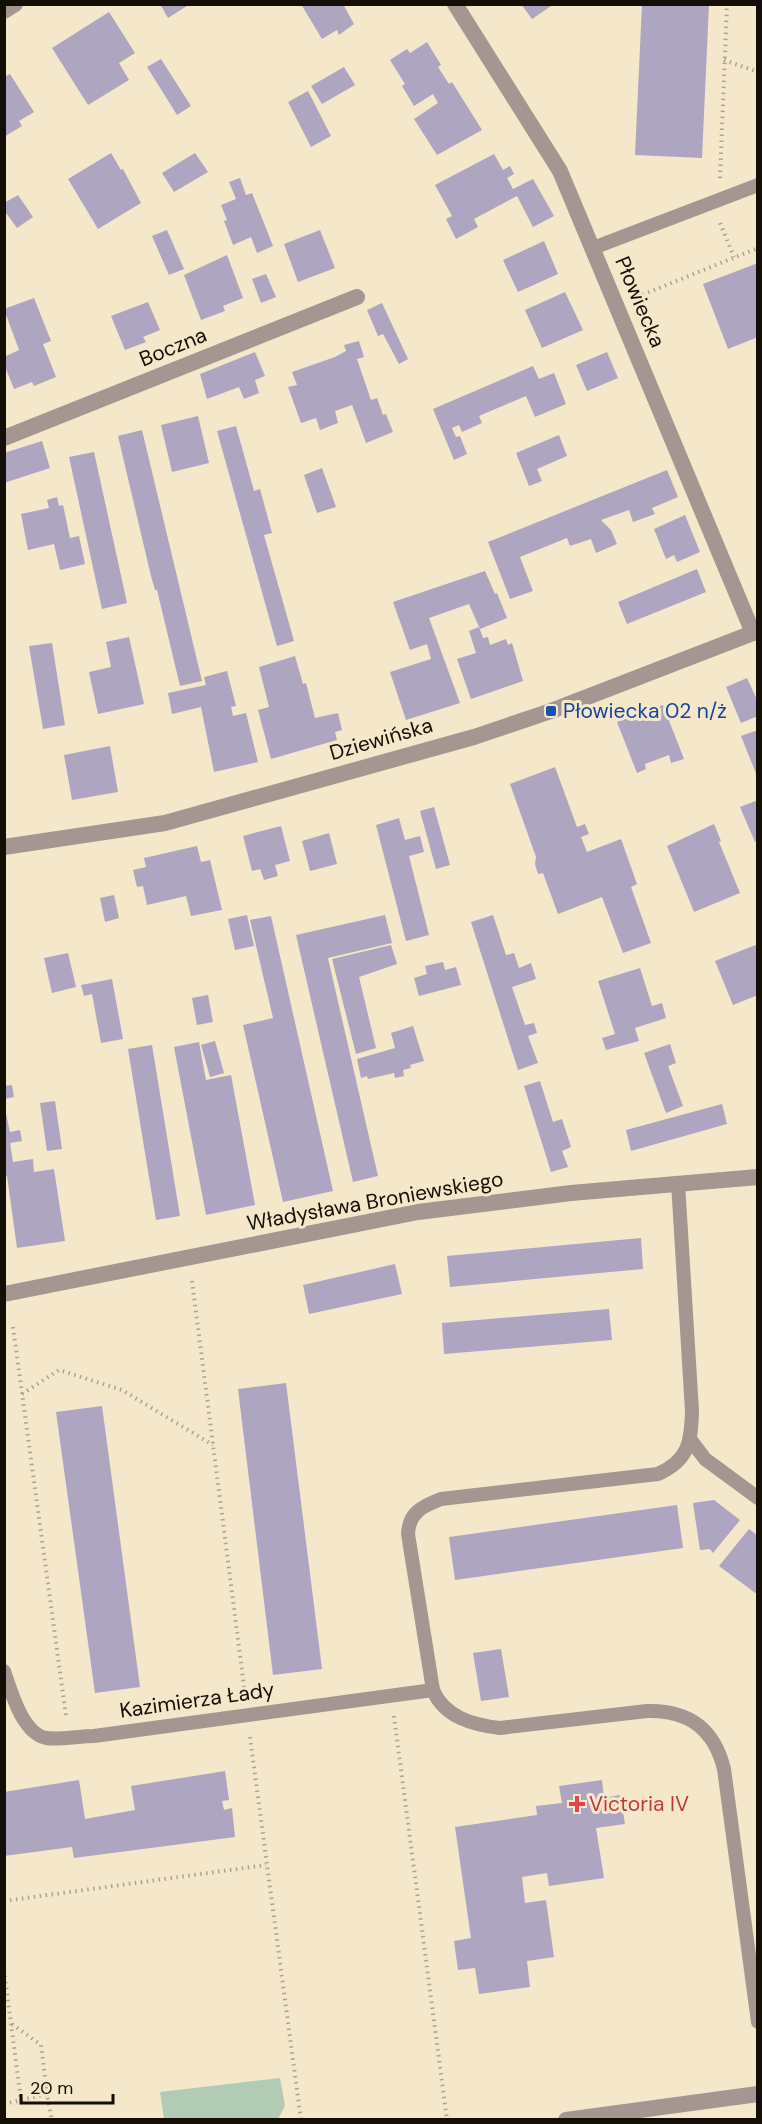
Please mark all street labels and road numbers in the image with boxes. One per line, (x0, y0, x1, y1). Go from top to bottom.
street label: Płowiecka (608, 252, 672, 352)
street label: Boczna (135, 321, 211, 373)
street label: Dziewińska (326, 711, 436, 767)
street label: Władysława Broniewskiego (245, 1165, 505, 1237)
street label: Kazimierza Łady (118, 1675, 276, 1725)

